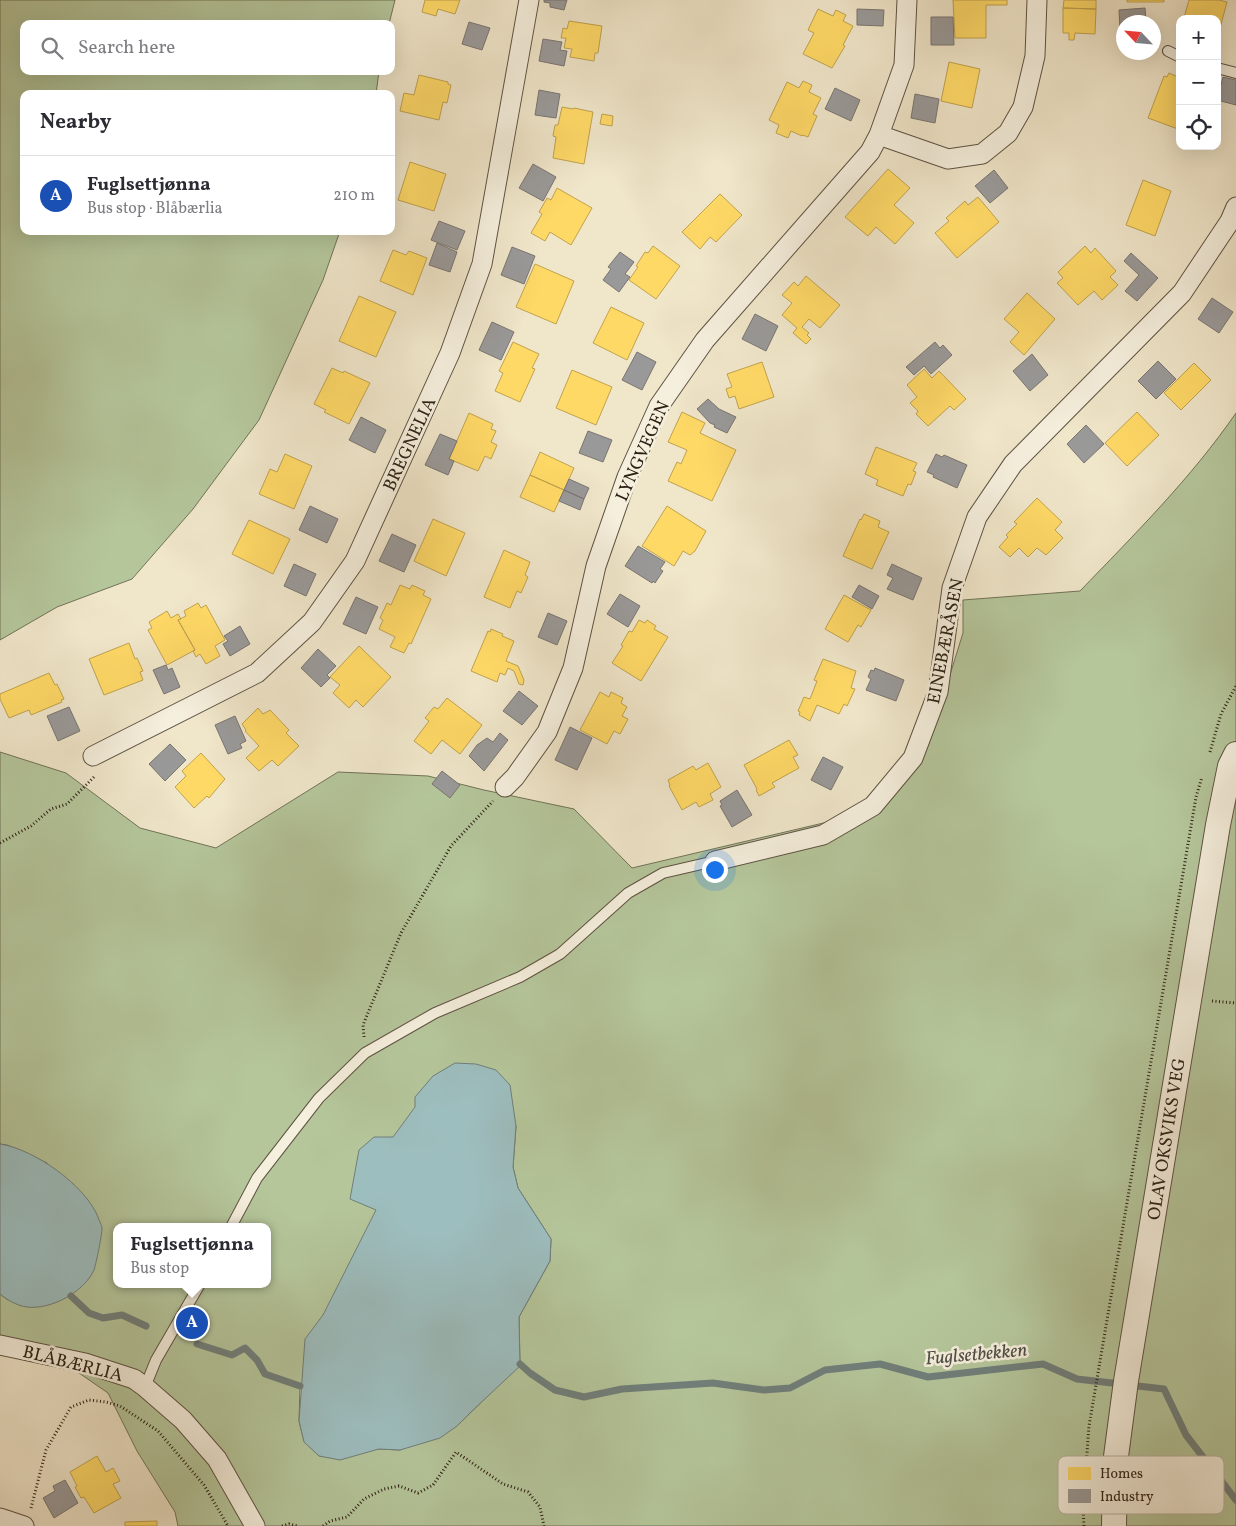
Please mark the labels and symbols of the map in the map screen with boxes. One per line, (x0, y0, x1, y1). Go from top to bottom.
north arrow (1116, 15, 1161, 60)
street label: BREGNELIA (378, 393, 443, 496)
street label: LYNGVEGEN (610, 397, 677, 506)
street label: EINEBÆRÅSEN (922, 576, 971, 706)
your location (702, 857, 728, 883)
street label: OLAV OKSVIKS VEG (1142, 1056, 1193, 1222)
pin: A (176, 1304, 208, 1342)
water label: Fuglsetbekken (924, 1338, 1028, 1372)
street label: BLÅBÆRLIA (20, 1340, 126, 1389)
legend (1058, 1456, 1224, 1514)
text: Homes (1100, 1465, 1143, 1484)
text: Industry (1100, 1488, 1154, 1507)

